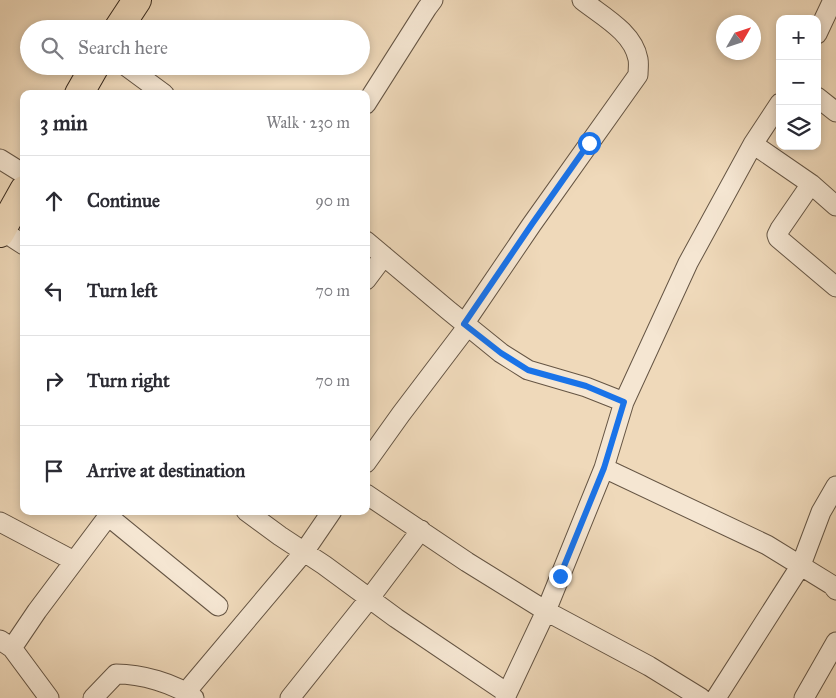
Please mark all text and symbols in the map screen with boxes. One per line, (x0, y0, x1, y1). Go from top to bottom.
north arrow (716, 15, 761, 60)
map controls (776, 15, 821, 150)
button: + (776, 15, 821, 60)
search box (20, 20, 370, 75)
icon: search (38, 34, 66, 62)
text: Search here (78, 36, 168, 59)
button: − (776, 60, 821, 105)
button: layers (776, 105, 821, 150)
text: 3 min (40, 110, 88, 136)
text: Walk · 230 m (266, 113, 350, 132)
route start (578, 132, 601, 155)
icon: ahead (40, 187, 68, 215)
text: Continue (87, 189, 160, 212)
text: 90 m (315, 191, 350, 210)
icon: left (40, 277, 68, 305)
text: Turn left (87, 279, 157, 302)
text: 70 m (315, 281, 350, 300)
icon: right (40, 367, 68, 395)
text: Turn right (87, 369, 170, 392)
text: 70 m (315, 371, 350, 390)
icon: arrive (40, 457, 68, 485)
text: Arrive at destination (87, 459, 245, 482)
route end (549, 565, 572, 588)

